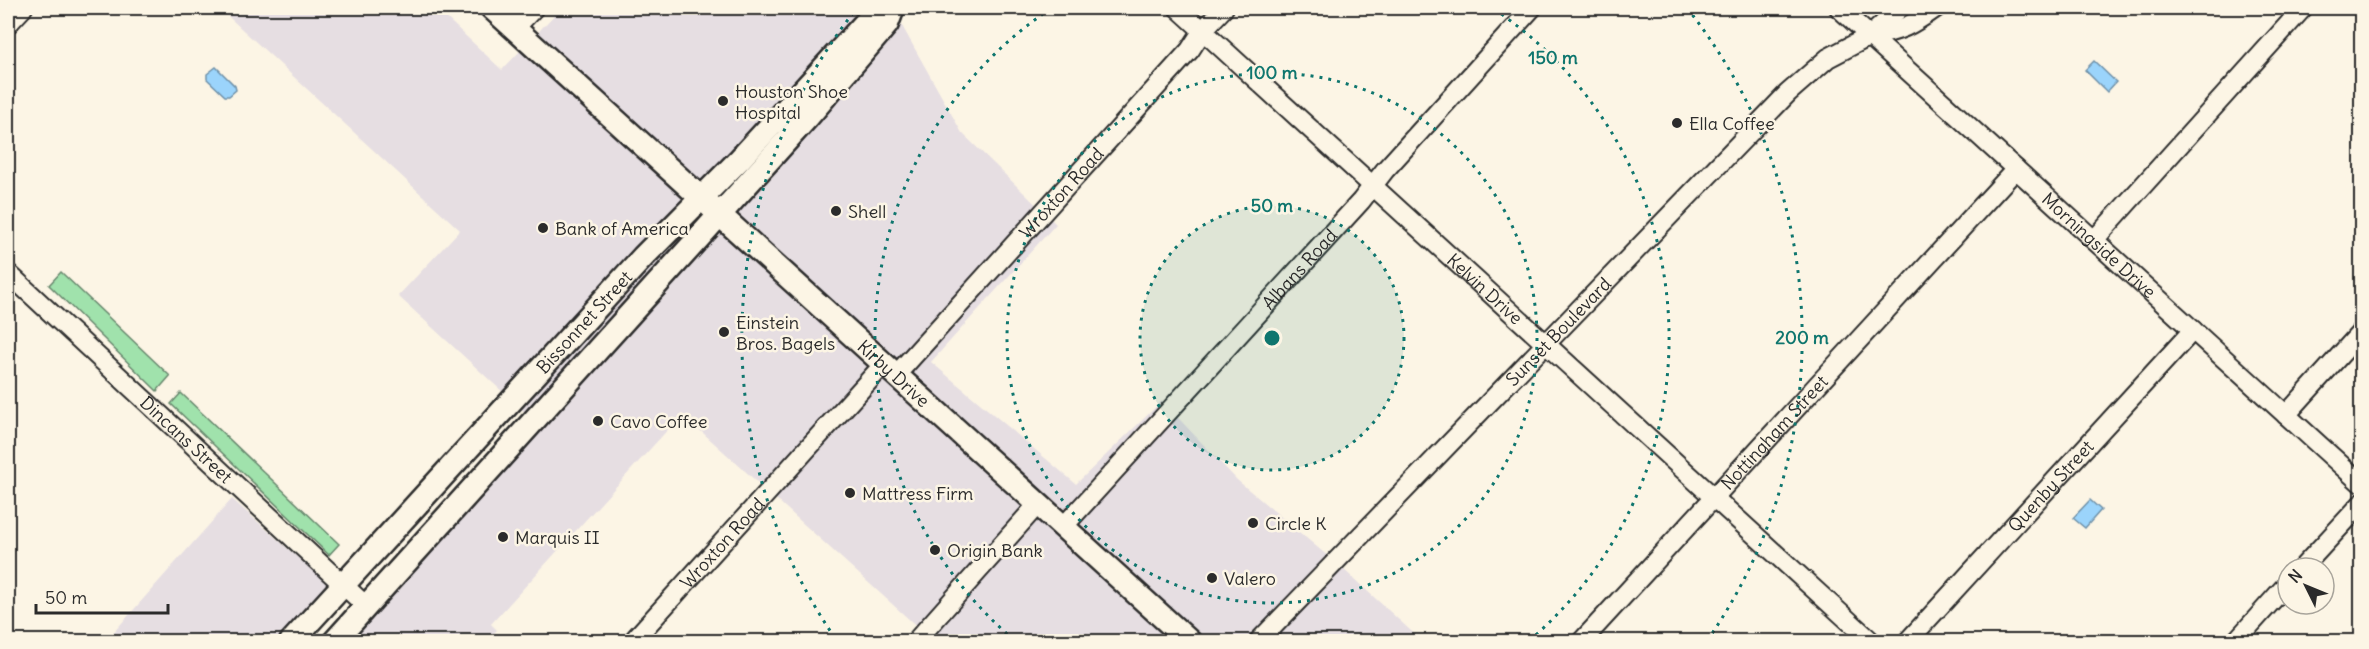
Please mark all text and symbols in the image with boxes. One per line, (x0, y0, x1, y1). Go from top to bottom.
text: 150 m (1528, 46, 1578, 69)
text: 100 m (1247, 61, 1298, 84)
place label: Houston Shoe Hospital (735, 80, 848, 124)
marker: Houston Shoe Hospital (716, 94, 730, 108)
place label: Ella Coffee (1689, 112, 1775, 135)
marker: Ella Coffee (1670, 116, 1684, 130)
street label: Wroxton Road (1014, 142, 1108, 243)
street label: Morningside Drive (2037, 187, 2161, 303)
text: 50 m (1251, 194, 1293, 217)
place label: Shell (848, 200, 886, 223)
marker: Shell (829, 204, 843, 218)
place label: Bank of America (555, 217, 689, 240)
marker: Bank of America (536, 221, 550, 235)
street label: Albans Road (1257, 223, 1342, 314)
street label: Kelvin Drive (1442, 248, 1528, 329)
street label: Bissonnet Street (531, 265, 637, 378)
street label: Sunset Boulevard (1500, 272, 1616, 390)
place label: Einstein Bros. Bagels (736, 311, 835, 355)
marker: Einstein Bros. Bagels (717, 325, 731, 339)
text: 200 m (1775, 326, 1829, 349)
centre of rings (1262, 328, 1282, 348)
street label: Kirby Drive (853, 334, 935, 412)
street label: Nottingham Street (1715, 370, 1832, 494)
street label: Dincans Street (136, 391, 238, 488)
place label: Cavo Coffee (610, 410, 708, 433)
marker: Cavo Coffee (591, 414, 605, 428)
street label: Quenby Street (2002, 435, 2098, 537)
place label: Mattress Firm (862, 482, 974, 505)
marker: Mattress Firm (843, 486, 857, 500)
street label: Wroxton Road (675, 492, 769, 593)
place label: Circle K (1265, 512, 1326, 535)
marker: Circle K (1246, 516, 1260, 530)
place label: Marquis II (515, 526, 600, 549)
marker: Marquis II (496, 530, 510, 544)
place label: Origin Bank (947, 539, 1043, 562)
marker: Origin Bank (928, 543, 942, 557)
north arrow (2276, 556, 2336, 616)
text: N (2284, 565, 2306, 587)
place label: Valero (1224, 567, 1276, 590)
marker: Valero (1205, 571, 1219, 585)
scale bar (36, 577, 168, 615)
text: 50 m (45, 586, 87, 609)

